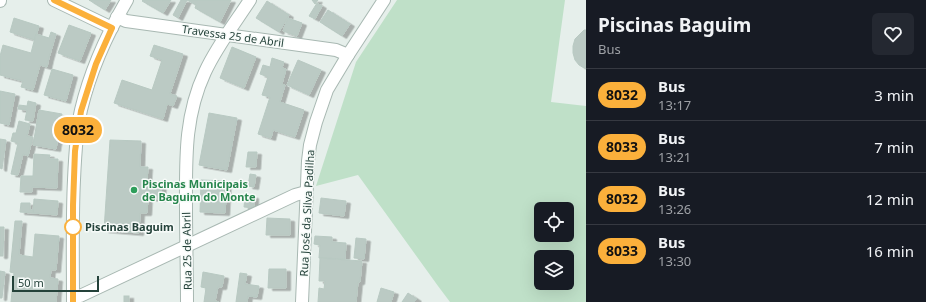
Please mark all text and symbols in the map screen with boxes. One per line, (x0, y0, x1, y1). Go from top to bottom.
text: Piscinas Baguim (598, 12, 751, 38)
button: heart (872, 13, 914, 55)
street label: Travessa 25 de Abril (181, 21, 285, 50)
text: Bus (598, 40, 621, 58)
text: Bus (658, 76, 685, 96)
text: 8032 (606, 85, 638, 104)
text: 3 min (874, 85, 914, 105)
text: 13:17 (658, 96, 691, 114)
line badge: 8032 (50, 117, 106, 143)
text: 8032 (62, 120, 94, 139)
text: Bus (658, 128, 685, 148)
text: 8033 (606, 137, 638, 156)
text: 7 min (874, 137, 914, 157)
text: 13:21 (658, 148, 691, 166)
street label: Rua José da Silva Padilha (296, 149, 317, 277)
place label: Piscinas Municipais de Baguim do Monte (142, 176, 256, 204)
text: Bus (658, 180, 685, 200)
marker: Piscinas Municipais de Baguim do Monte (129, 185, 139, 195)
text: 8032 (606, 189, 638, 208)
text: 12 min (866, 189, 914, 209)
text: 13:26 (658, 200, 691, 218)
map controls (534, 202, 574, 290)
button: locate (534, 202, 574, 242)
street label: Rua 25 de Abril (178, 212, 195, 290)
marker: Piscinas Baguim (64, 218, 82, 236)
place label: Piscinas Baguim (85, 219, 174, 234)
text: Bus (658, 232, 685, 252)
text: 8033 (606, 241, 638, 260)
text: 16 min (866, 241, 914, 261)
button: layers (534, 250, 574, 290)
text: 13:30 (658, 252, 691, 270)
scale bar (12, 274, 99, 293)
text: 50 m (18, 275, 44, 290)

